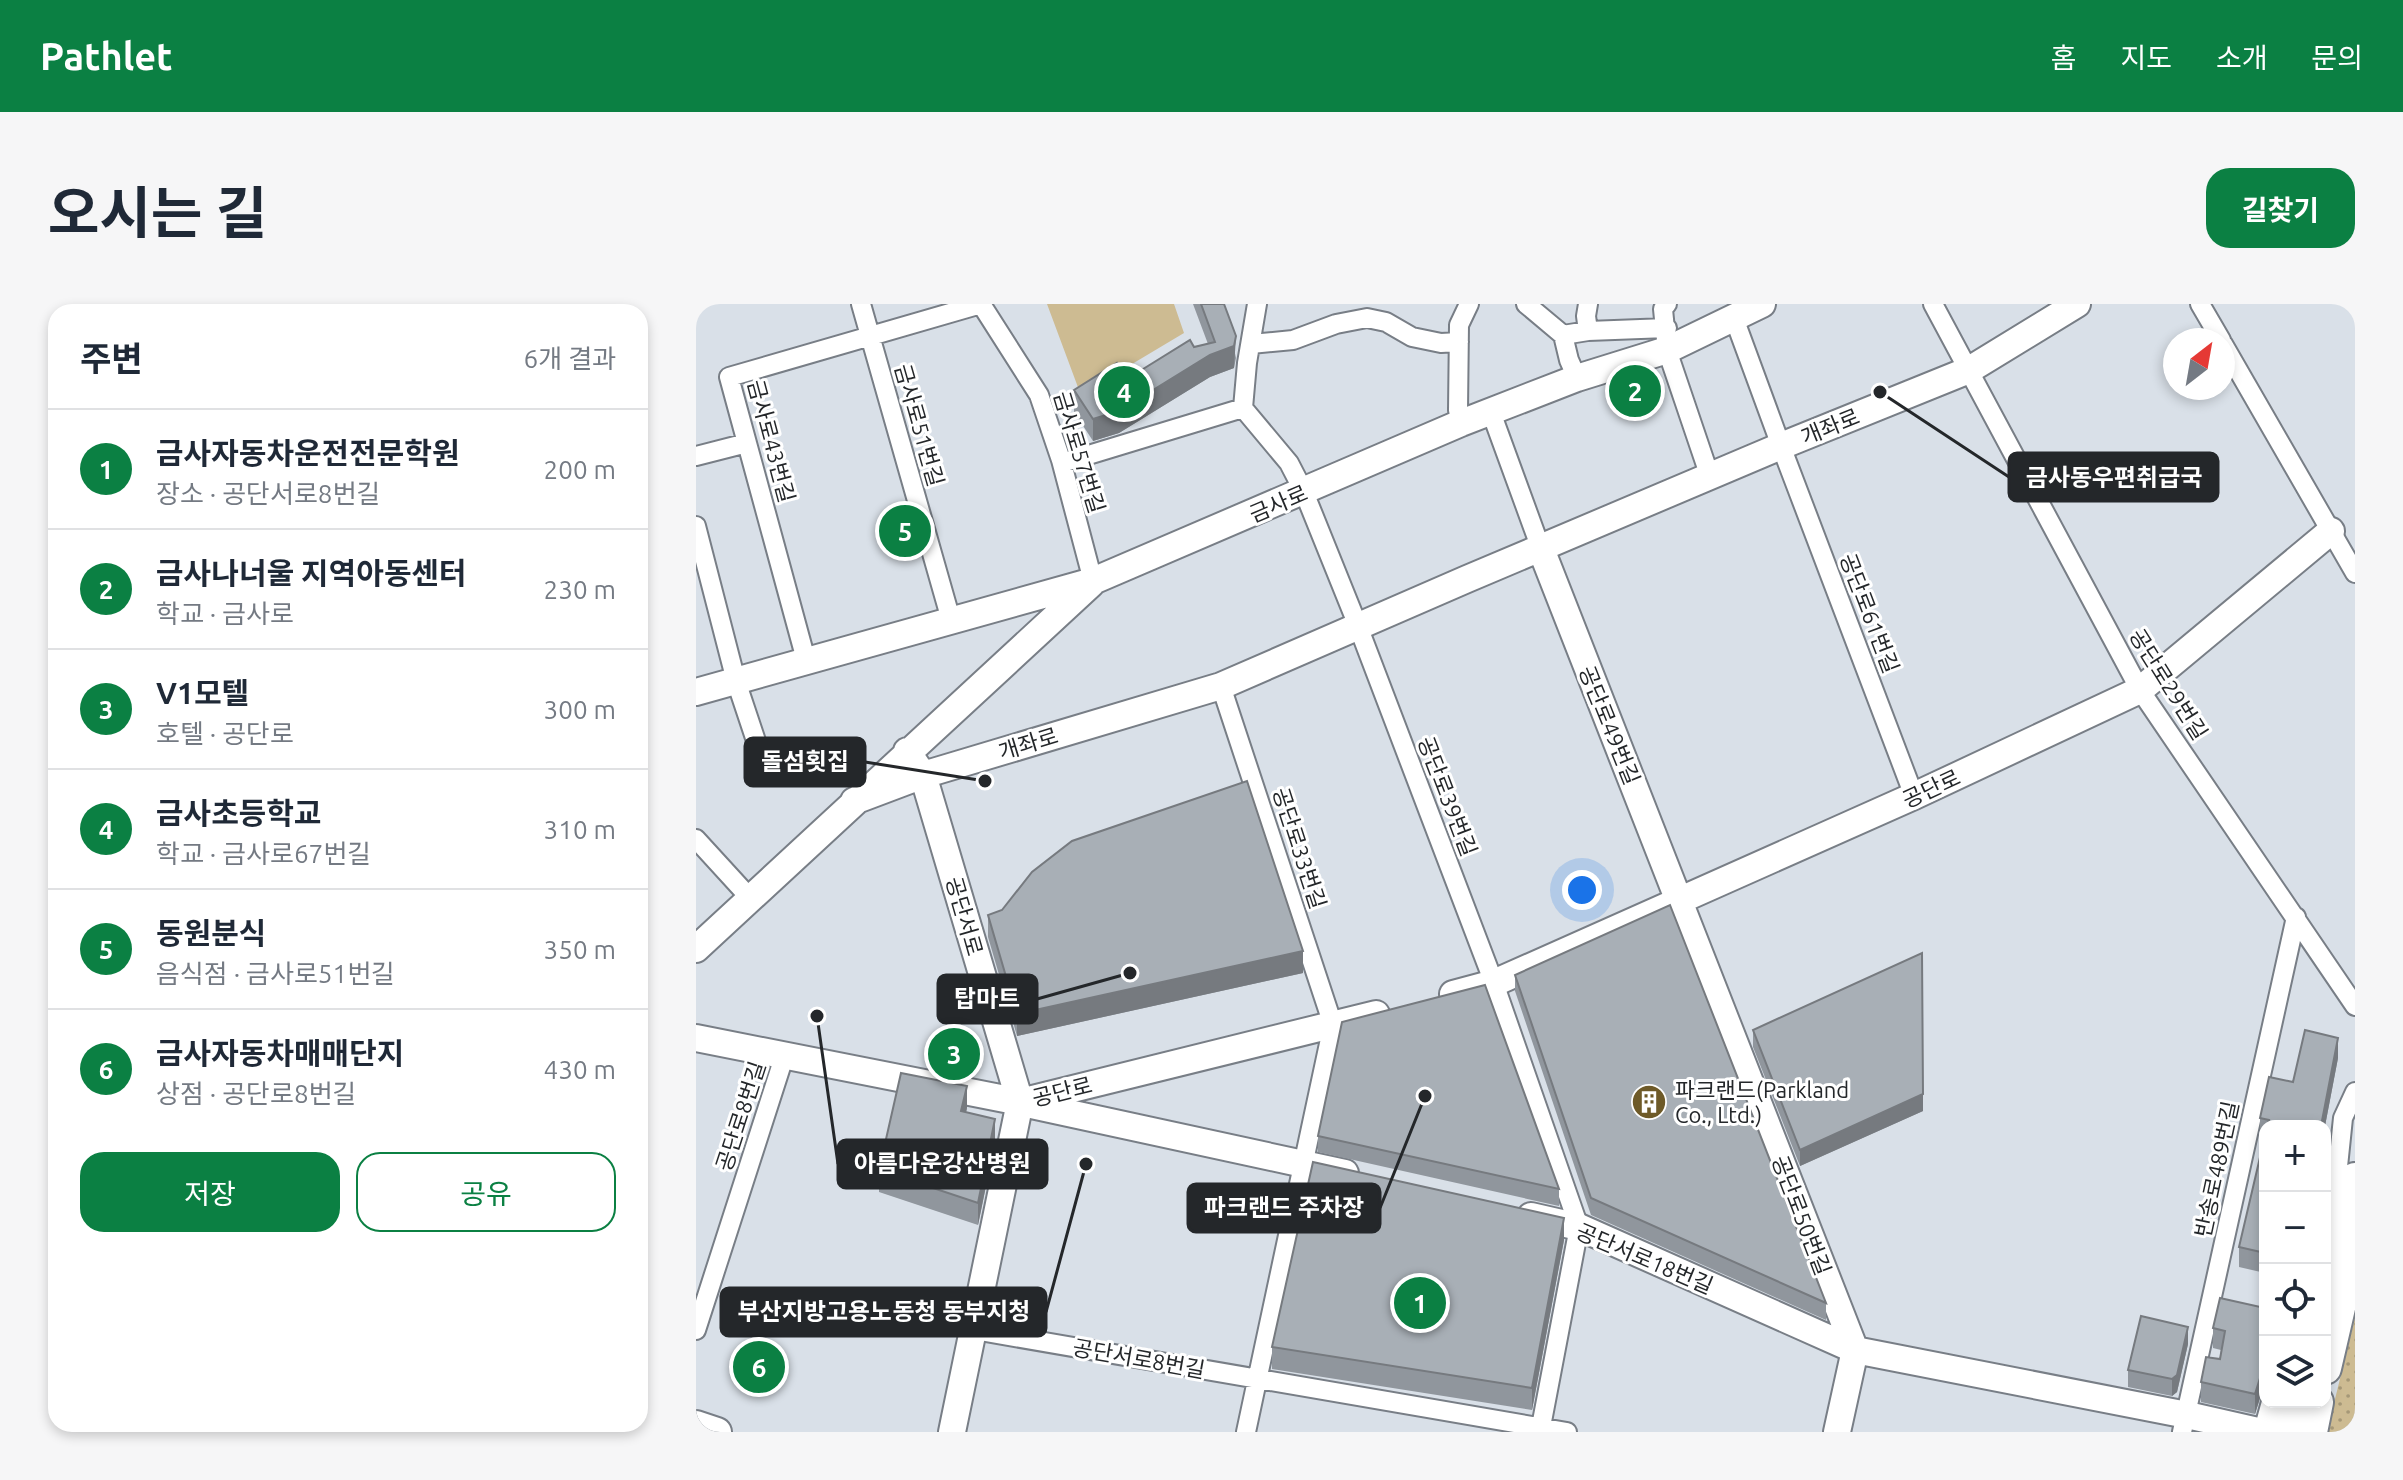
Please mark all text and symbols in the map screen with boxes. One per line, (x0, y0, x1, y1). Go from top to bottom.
text: Pathlet (40, 35, 172, 77)
text: 홈 (2051, 42, 2076, 73)
text: 지도 (2120, 42, 2172, 73)
text: 소개 (2216, 42, 2267, 73)
text: 문의 (2311, 42, 2363, 73)
button: 길찾기 (2206, 168, 2355, 248)
text: 오시는 길 (48, 181, 267, 244)
north arrow (2163, 328, 2235, 400)
text: 주변 (80, 339, 143, 377)
text: 6개 결과 (524, 344, 616, 373)
street label: 금사로51번길 (891, 361, 949, 489)
pin: 2 (1609, 361, 1661, 421)
pin: 4 (1098, 362, 1150, 422)
street label: 금사로43번길 (744, 377, 800, 505)
street label: 금사로57번길 (1050, 388, 1110, 516)
street label: 개좌로 (1797, 403, 1863, 449)
text: 금사자동차운전전문학원 (156, 436, 460, 470)
callout: 금사동우편취급국 (2009, 453, 2218, 501)
text: 1 (99, 455, 113, 484)
text: 200 m (544, 455, 616, 484)
text: 금사동우편취급국 (2026, 464, 2202, 491)
text: 장소 · 공단서로8번길 (156, 479, 380, 508)
street label: 금사로 (1245, 480, 1311, 526)
pin: 5 (879, 501, 931, 561)
street label: 공단로61번길 (1836, 550, 1904, 676)
text: 금사나너울 지역아동센터 (156, 556, 467, 590)
text: 2 (99, 575, 113, 604)
text: 230 m (544, 575, 616, 604)
text: 학교 · 금사로 (156, 599, 294, 628)
street label: 공단로29번길 (2125, 624, 2213, 744)
street label: 공단로49번길 (1575, 662, 1645, 788)
text: V1모텔 (156, 676, 249, 710)
text: 3 (99, 695, 113, 724)
text: 300 m (544, 695, 616, 724)
text: 호텔 · 공단로 (156, 719, 294, 748)
street label: 개좌로 (995, 722, 1061, 764)
street label: 공단로39번길 (1414, 733, 1482, 859)
callout: 돌섬횟집 (745, 738, 865, 786)
text: 돌섬횟집 (761, 748, 849, 775)
street label: 공단로 (1898, 764, 1964, 812)
street label: 공단로33번길 (1269, 784, 1331, 912)
text: 금사초등학교 (156, 796, 322, 830)
text: 4 (99, 815, 113, 844)
text: 310 m (544, 815, 616, 844)
text: 학교 · 금사로67번길 (156, 839, 371, 868)
your location (1562, 870, 1602, 910)
street label: 공단서로 (942, 874, 988, 958)
text: 동원분식 (156, 916, 266, 950)
text: 5 (99, 935, 113, 964)
text: 350 m (544, 935, 616, 964)
text: 음식점 · 금사로51번길 (156, 959, 395, 988)
callout: 탑마트 (938, 975, 1037, 1023)
text: 탑마트 (954, 985, 1020, 1012)
pin: 3 (928, 1024, 980, 1084)
text: 금사자동차매매단지 (156, 1036, 404, 1070)
text: 6 (99, 1055, 113, 1084)
text: 430 m (544, 1055, 616, 1084)
street label: 공단로8번길 (711, 1058, 769, 1174)
street label: 공단로 (1030, 1072, 1094, 1110)
place label: 파크랜드(Parkland Co., Ltd.) (1675, 1077, 1849, 1128)
text: 상점 · 공단로8번길 (156, 1079, 356, 1108)
building icon: 파크랜드(Parkland Co., Ltd.) (1630, 1083, 1668, 1121)
street label: 반송로489번길 (2189, 1099, 2243, 1239)
map controls (2259, 1120, 2331, 1408)
button: + (2259, 1120, 2331, 1192)
callout: 아름다운강산병원 (838, 1140, 1047, 1188)
text: 아름다운강산병원 (854, 1150, 1030, 1177)
button: 저장 (80, 1152, 340, 1232)
button: 공유 (356, 1152, 616, 1232)
street label: 공단로50번길 (1768, 1152, 1836, 1278)
callout: 파크랜드 주차장 (1188, 1184, 1380, 1232)
button: − (2259, 1192, 2331, 1264)
text: 파크랜드 주차장 (1204, 1194, 1364, 1221)
street label: 공단서로18번길 (1573, 1218, 1717, 1298)
button: locate (2259, 1264, 2331, 1336)
pin: 1 (1394, 1273, 1446, 1333)
callout: 부산지방고용노동청 동부지청 (721, 1288, 1046, 1336)
text: 부산지방고용노동청 동부지청 (738, 1298, 1030, 1325)
street label: 공단서로8번길 (1071, 1334, 1207, 1382)
button: layers (2259, 1336, 2331, 1408)
pin: 6 (733, 1337, 785, 1397)

